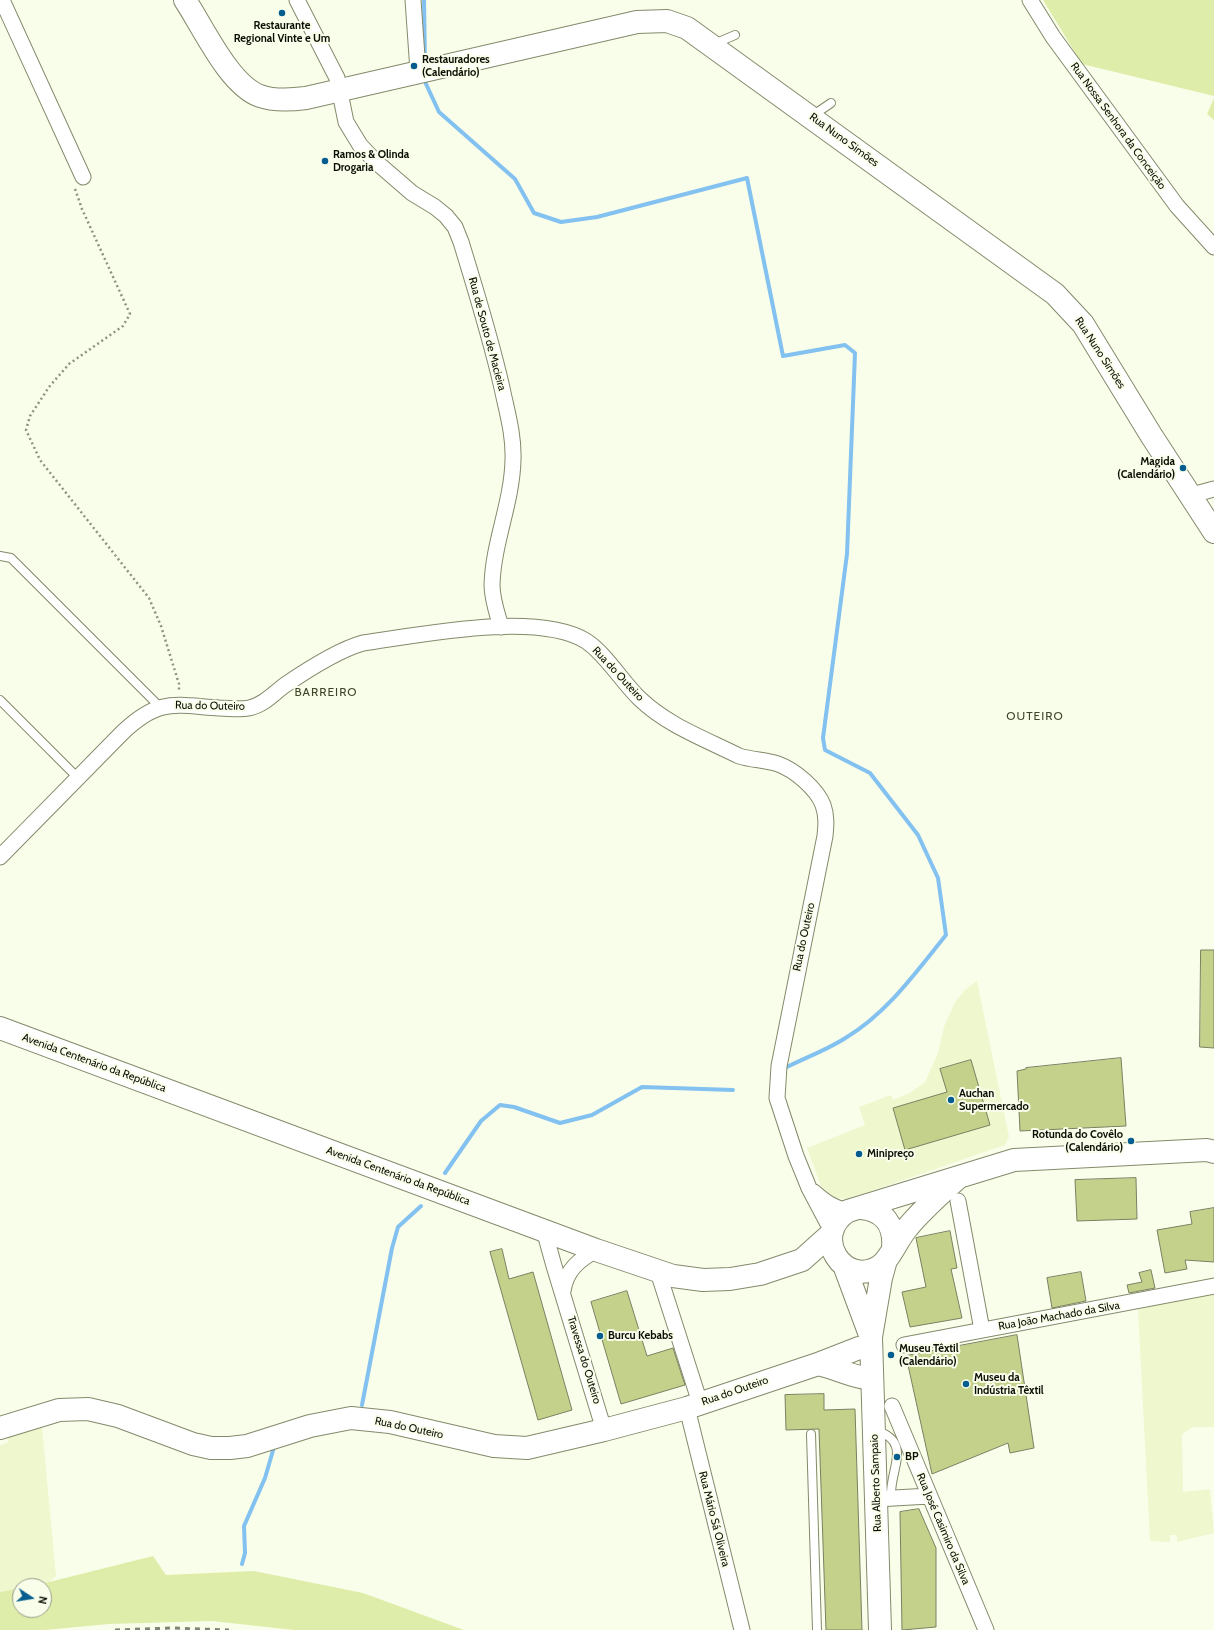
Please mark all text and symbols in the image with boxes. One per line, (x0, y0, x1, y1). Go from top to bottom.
marker: Restaurante Regional Vinte e Um (277, 8, 287, 18)
place label: Restaurante Regional Vinte e Um (234, 19, 330, 45)
place label: Restauradores (Calendário) (422, 53, 490, 79)
street label: Rua Nossa Senhora da Conceição (1067, 60, 1169, 192)
marker: Restauradores (Calendário) (409, 61, 419, 71)
street label: Rua Nuno Simões (807, 110, 881, 170)
place label: Ramos & Olinda Drogaria (333, 148, 409, 174)
marker: Ramos & Olinda Drogaria (320, 156, 330, 166)
street label: Rua de Souto de Macieira (465, 276, 509, 392)
street label: Rua Nuno Simões (1072, 315, 1128, 391)
place label: Magida (Calendário) (1117, 455, 1175, 481)
marker: Magida (Calendário) (1178, 463, 1188, 473)
street label: Rua do Outeiro (589, 644, 647, 704)
district label: BARREIRO (294, 685, 358, 699)
street label: Rua do Outeiro (175, 699, 245, 713)
district label: OUTEIRO (1006, 709, 1064, 723)
street label: Rua do Outeiro (790, 901, 818, 973)
street label: Avenida Centenário da República (20, 1031, 168, 1095)
place label: Auchan Supermercado (959, 1087, 1029, 1113)
marker: Auchan Supermercado (946, 1095, 956, 1105)
place label: Rotunda do Covêlo (Calendário) (1032, 1128, 1123, 1154)
marker: Rotunda do Covêlo (Calendário) (1126, 1136, 1136, 1146)
street label: Avenida Centenário da República (324, 1144, 472, 1208)
place label: Minipreço (867, 1147, 914, 1161)
marker: Minipreço (854, 1149, 864, 1159)
street label: Rua João Machado da Silva (997, 1299, 1121, 1333)
street label: Travessa do Outeiro (564, 1315, 604, 1405)
place label: Burcu Kebabs (608, 1329, 673, 1343)
marker: Burcu Kebabs (595, 1331, 605, 1341)
place label: Museu Têxtil (Calendário) (899, 1342, 959, 1368)
marker: Museu Têxtil (Calendário) (886, 1350, 896, 1360)
place label: Museu da Indústria Têxtil (974, 1371, 1044, 1397)
street label: Rua do Outeiro (700, 1373, 770, 1409)
marker: Museu da Indústria Têxtil (961, 1379, 971, 1389)
street label: Rua do Outeiro (373, 1414, 445, 1442)
street label: Rua Alberto Sampaio (868, 1434, 884, 1532)
place label: BP (905, 1450, 918, 1464)
marker: BP (892, 1452, 902, 1462)
street label: Rua Mário Sá Oliveira (696, 1470, 732, 1568)
street label: Rua José Casimiro da Silva (914, 1471, 972, 1587)
north arrow (12, 1578, 52, 1618)
text: N (35, 1595, 50, 1606)

